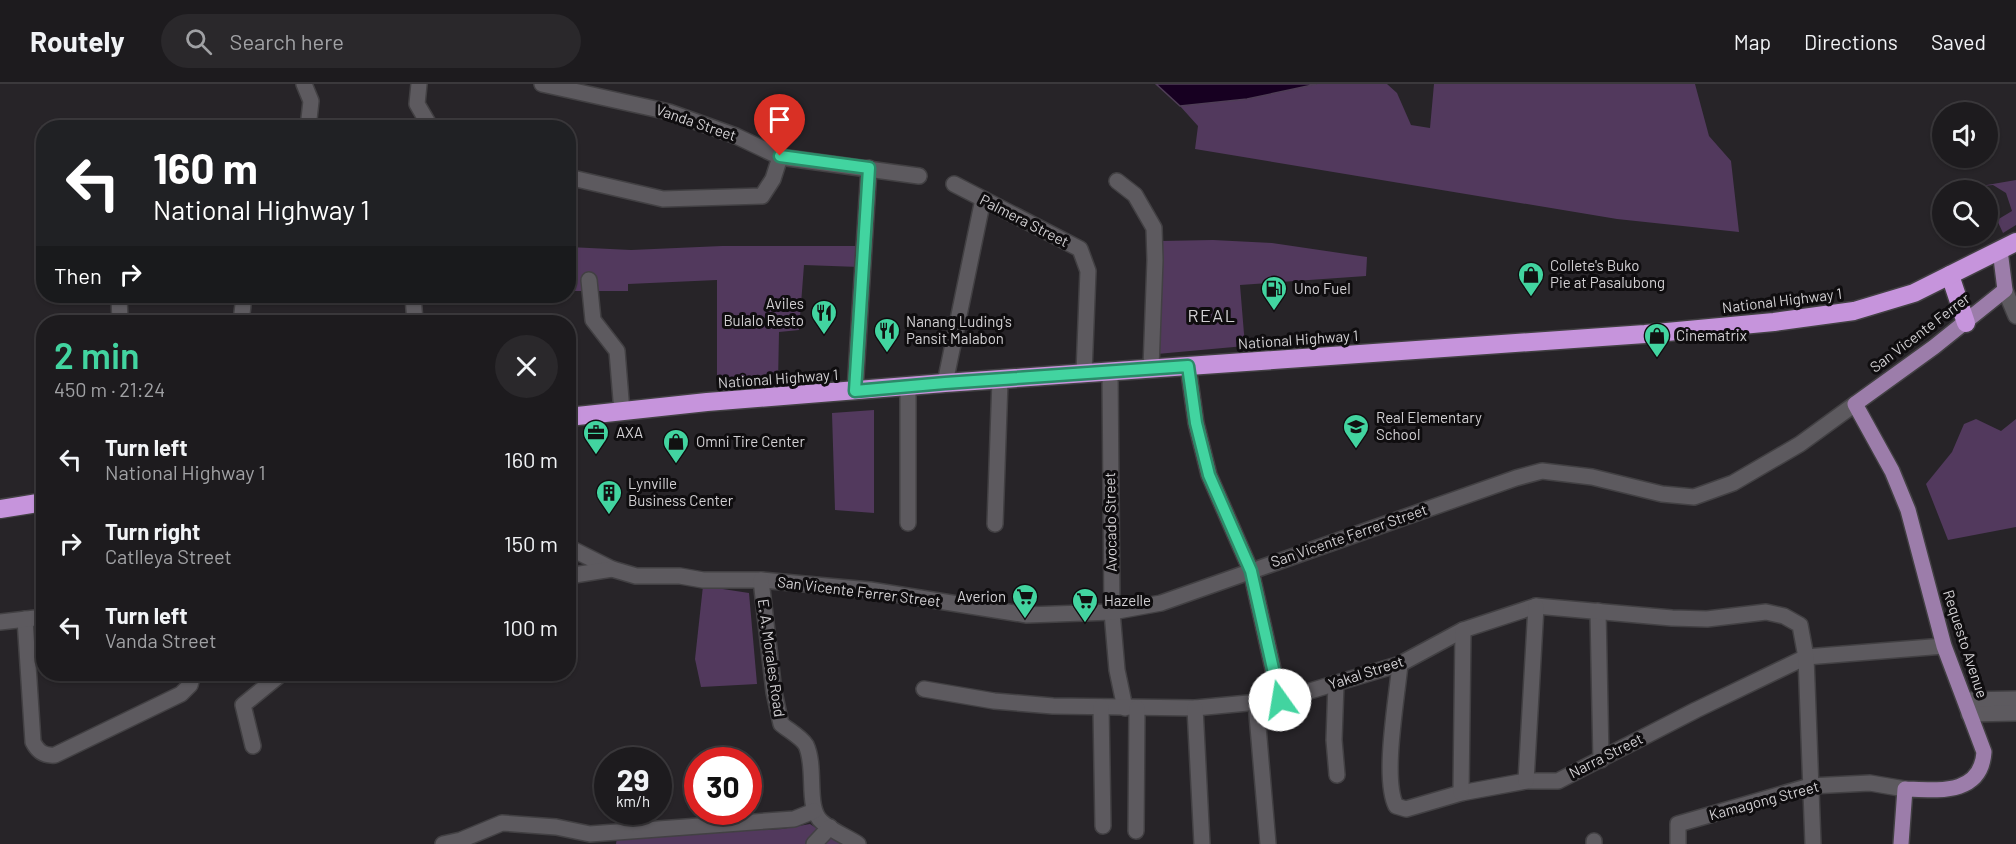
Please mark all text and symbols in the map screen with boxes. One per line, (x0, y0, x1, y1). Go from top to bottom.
search box (161, 14, 581, 68)
text: Routely (30, 24, 125, 58)
icon: search (182, 25, 215, 58)
text: Search here (230, 28, 344, 54)
text: Map (1734, 29, 1771, 54)
text: Directions (1804, 29, 1898, 54)
text: Saved (1931, 29, 1986, 54)
pin (754, 94, 805, 156)
street label: Vanda Street (654, 100, 739, 144)
map controls (1932, 102, 1998, 246)
button: sound (1932, 102, 1998, 168)
icon: arrive (763, 103, 796, 136)
text: 160 m (153, 142, 258, 192)
icon: left (54, 144, 132, 222)
button: search (1932, 180, 1998, 246)
street label: Palmera Street (977, 190, 1072, 250)
text: National Highway 1 (153, 193, 370, 225)
place label: Collete's Buko Pie at Pasalubong (1550, 256, 1665, 291)
icon: right (114, 258, 147, 291)
shop icon: Collete's Buko Pie at Pasalubong (1516, 260, 1546, 298)
text: Then (54, 262, 102, 288)
fuel station icon: Uno Fuel (1259, 274, 1289, 312)
place label: Uno Fuel (1294, 279, 1351, 297)
street label: National Highway 1 (1721, 284, 1843, 316)
street label: San Vicente Ferrer (1866, 288, 1973, 376)
place label: Aviles Bulalo Resto (723, 294, 804, 329)
restaurant icon: Aviles Bulalo Resto (809, 298, 839, 336)
district label: REAL (1187, 304, 1237, 326)
place label: Nanang Luding's Pansit Malabon (906, 312, 1012, 347)
restaurant icon: Nanang Luding's Pansit Malabon (872, 316, 902, 354)
shop icon: Cinematrix (1642, 321, 1672, 359)
street label: National Highway 1 (1237, 326, 1359, 352)
place label: Cinematrix (1676, 326, 1747, 344)
text: 2 min (54, 333, 140, 376)
button: close (495, 335, 558, 398)
street label: National Highway 1 (717, 365, 839, 391)
text: 450 m · 21:24 (54, 377, 165, 401)
place label: Real Elementary School (1376, 408, 1482, 443)
school or university icon: Real Elementary School (1341, 412, 1371, 450)
office icon: AXA (581, 418, 611, 456)
place label: AXA (616, 423, 643, 441)
shop icon: Omni Tire Center (661, 427, 691, 465)
place label: Omni Tire Center (696, 432, 806, 450)
text: Turn left (105, 434, 188, 460)
icon: left (54, 443, 87, 476)
text: 160 m (504, 446, 558, 472)
text: National Highway 1 (105, 460, 266, 484)
street label: Avocado Street (1100, 472, 1120, 572)
place label: Lynville Business Center (628, 474, 734, 509)
building icon: Lynville Business Center (594, 478, 624, 516)
street label: San Vicente Ferrer Street (1268, 500, 1429, 570)
text: Turn right (105, 518, 200, 544)
icon: right (54, 527, 87, 560)
text: 150 m (504, 530, 558, 556)
text: Catlleya Street (105, 544, 232, 568)
street label: San Vicente Ferrer Street (776, 572, 942, 610)
supermarket icon: Averion (1010, 582, 1040, 620)
supermarket icon: Hazelle (1070, 586, 1100, 624)
place label: Averion (957, 587, 1006, 605)
street label: Requesto Avenue (1940, 587, 1992, 700)
place label: Hazelle (1104, 591, 1151, 609)
street label: E. A. Morales Road (755, 598, 789, 718)
text: Turn left (105, 602, 188, 628)
icon: left (54, 611, 87, 644)
text: 100 m (503, 614, 558, 640)
text: Vanda Street (105, 628, 216, 652)
street label: Yakal Street (1326, 651, 1406, 693)
position arrow (1248, 668, 1312, 732)
street label: Narra Street (1566, 729, 1645, 781)
speed limit sign: 30 (684, 747, 762, 825)
text: 29 (617, 761, 649, 797)
street label: Kamagong Street (1707, 777, 1821, 823)
text: km/h (616, 792, 650, 810)

